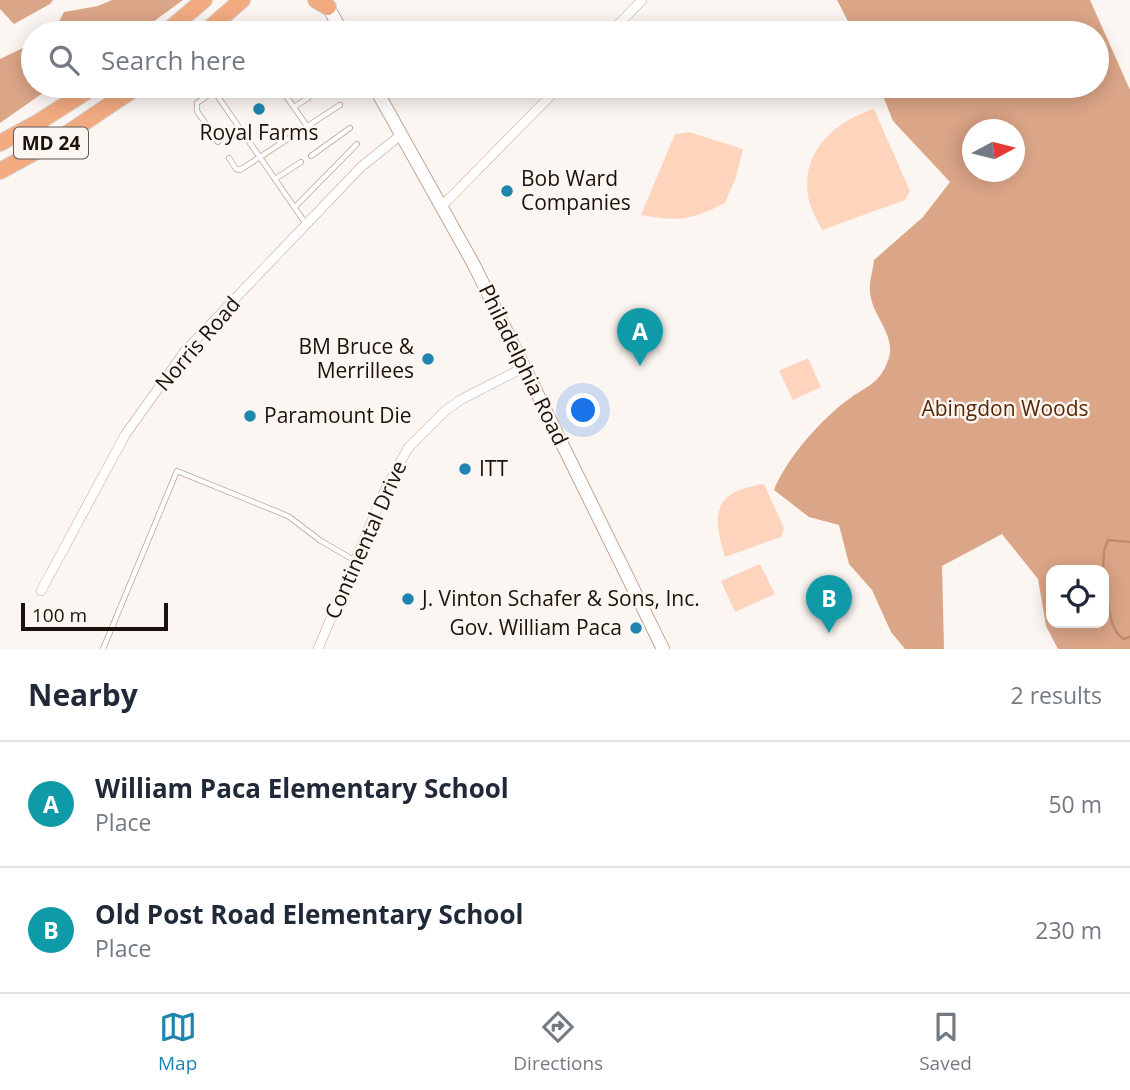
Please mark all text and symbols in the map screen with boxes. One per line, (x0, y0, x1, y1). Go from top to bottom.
search box (21, 21, 1109, 98)
icon: search (45, 41, 83, 79)
text: Search here (101, 42, 246, 78)
marker: Royal Farms (251, 101, 267, 117)
place label: Royal Farms (199, 118, 319, 146)
north arrow (962, 119, 1025, 182)
road number: MD 24 (14, 127, 88, 158)
place label: Bob Ward Companies (521, 164, 631, 216)
marker: Bob Ward Companies (499, 183, 515, 199)
street label: Philadelphia Road (473, 279, 575, 450)
street label: Norris Road (148, 290, 246, 396)
pin: A (617, 308, 663, 366)
place label: BM Bruce & Merrillees (298, 332, 415, 384)
marker: BM Bruce & Merrillees (420, 351, 436, 367)
your location (566, 393, 600, 427)
park label: Abingdon Woods (921, 394, 1089, 422)
place label: Paramount Die (264, 401, 412, 429)
marker: Paramount Die (242, 408, 258, 424)
place label: ITT (479, 454, 508, 482)
street label: Continental Drive (318, 456, 413, 623)
marker: ITT (457, 461, 473, 477)
map controls (1046, 565, 1109, 628)
button: locate (1046, 565, 1109, 628)
pin: B (806, 575, 852, 633)
place label: J. Vinton Schafer & Sons, Inc. (420, 584, 700, 612)
marker: J. Vinton Schafer & Sons, Inc. (400, 591, 416, 607)
scale bar (21, 600, 168, 632)
text: 100 m (32, 602, 87, 628)
place label: Gov. William Paca (449, 613, 622, 641)
marker: Gov. William Paca (628, 620, 644, 636)
text: Nearby (28, 674, 138, 715)
text: 2 results (1011, 679, 1102, 711)
text: William Paca Elementary School (95, 770, 509, 806)
text: A (43, 788, 59, 820)
text: 50 m (1048, 788, 1102, 820)
text: Place (95, 806, 151, 838)
text: Old Post Road Elementary School (95, 896, 523, 932)
text: B (43, 914, 59, 946)
text: 230 m (1035, 914, 1102, 946)
text: Place (95, 932, 151, 964)
tab: Map (158, 1008, 197, 1076)
tab: Directions (513, 1008, 603, 1076)
tab: Saved (919, 1008, 972, 1076)

